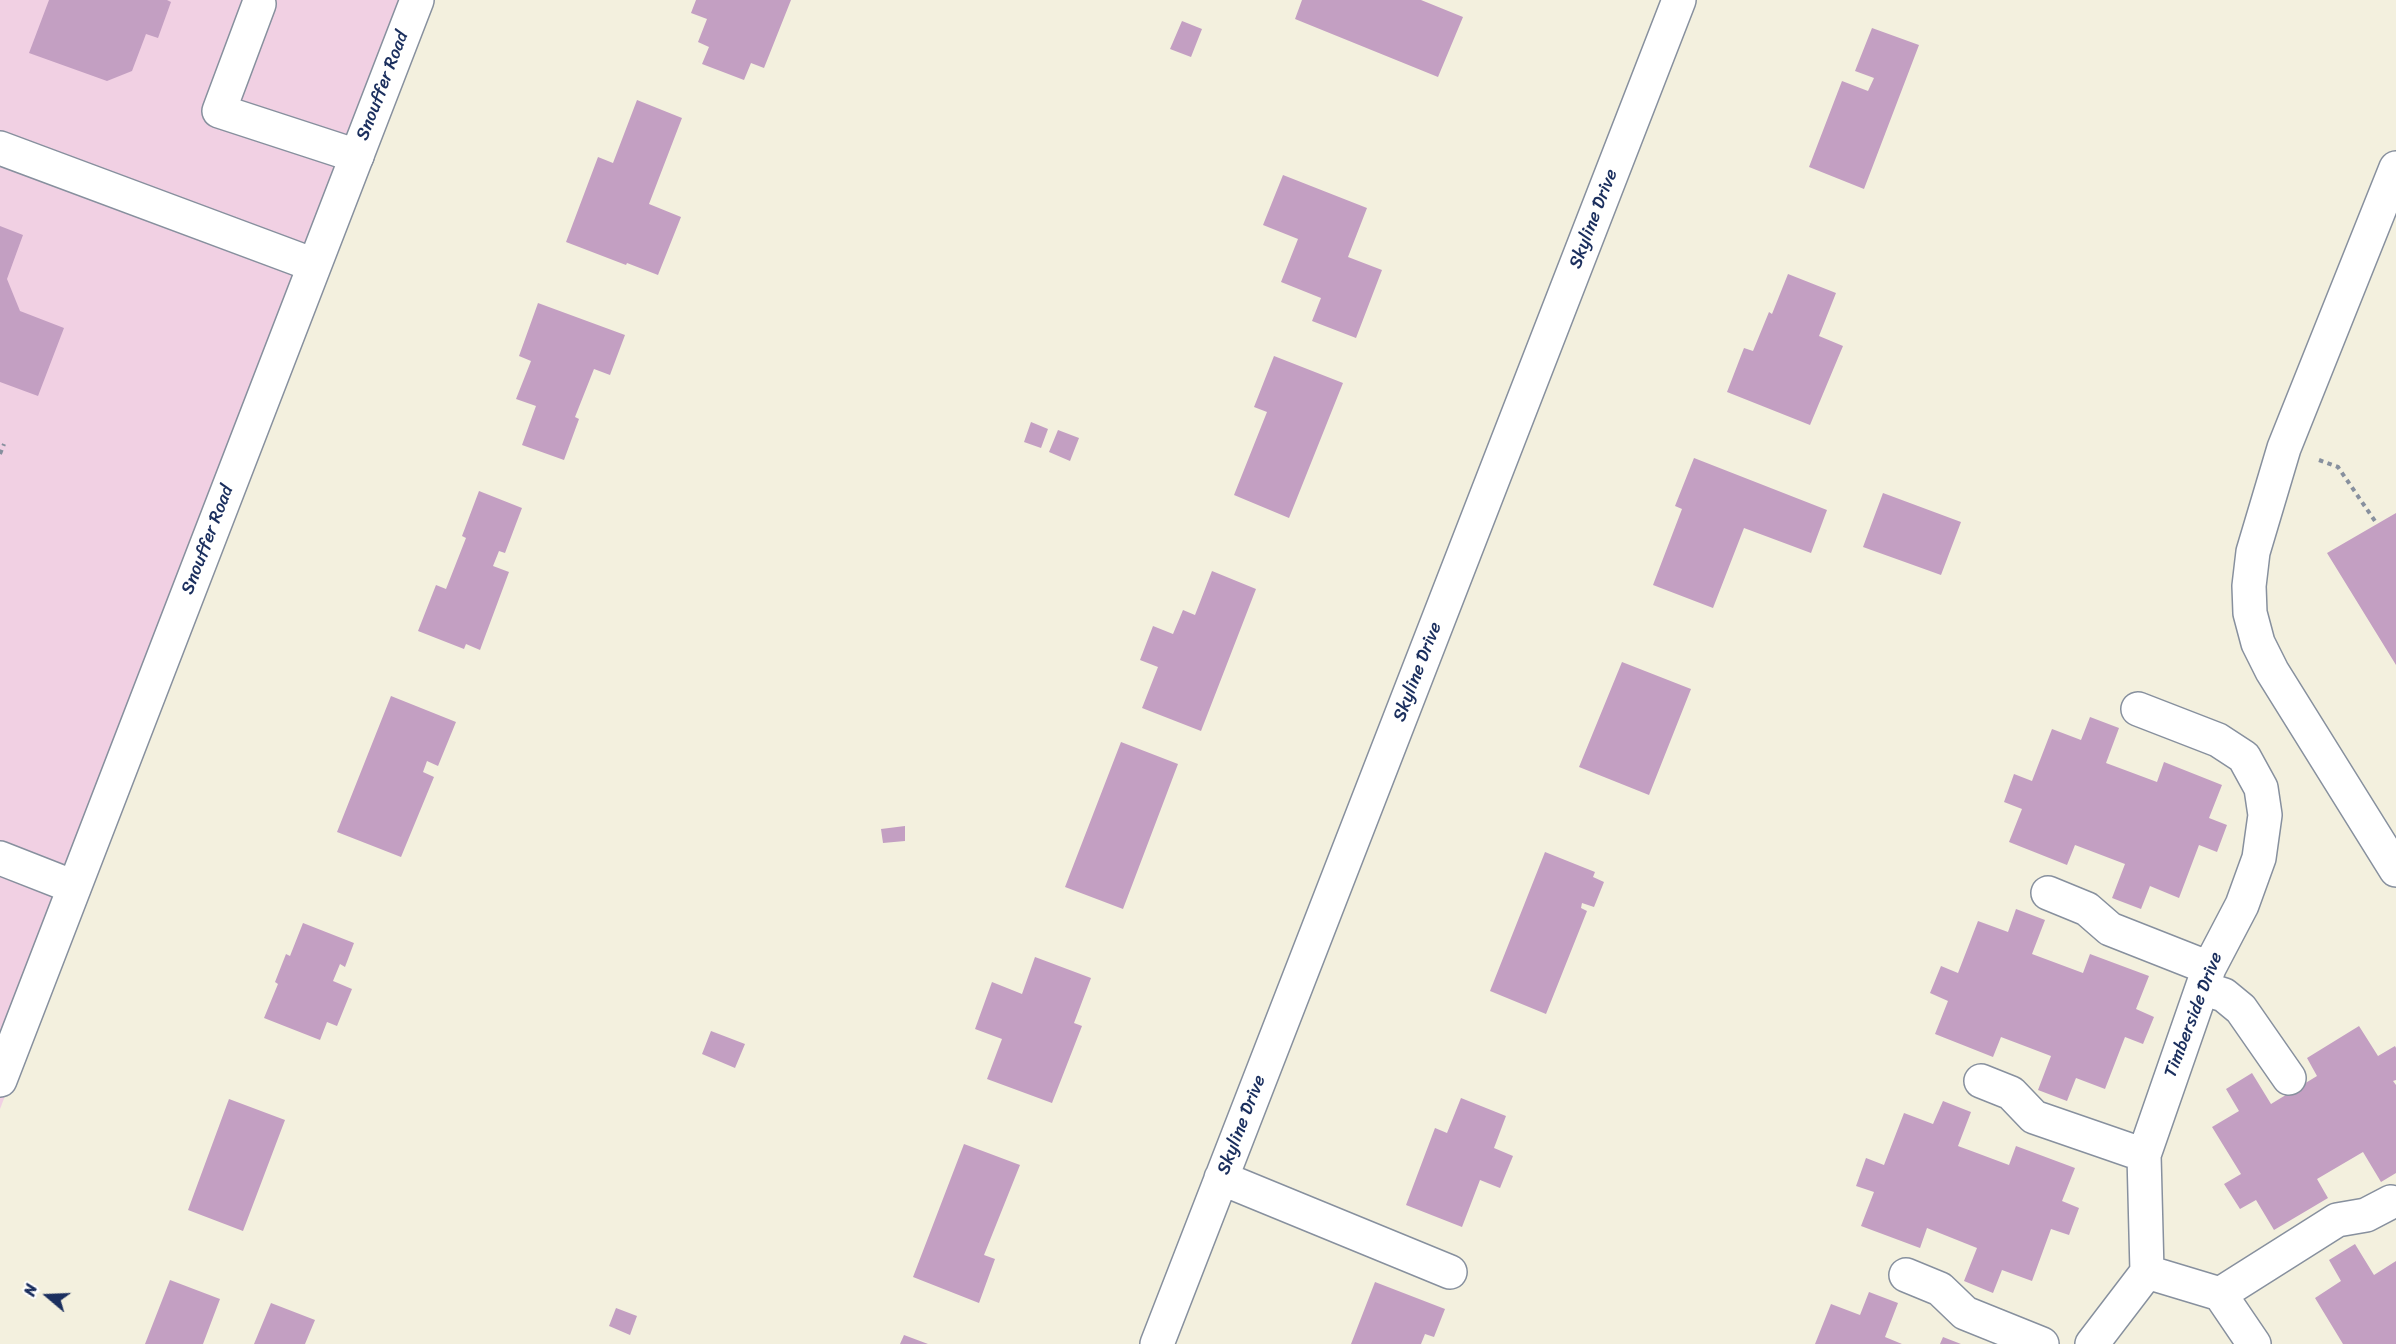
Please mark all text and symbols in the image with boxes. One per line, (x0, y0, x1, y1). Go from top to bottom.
street label: Snouffer Road (352, 28, 414, 144)
street label: Skyline Drive (1565, 166, 1623, 272)
street label: Snouffer Road (177, 482, 239, 598)
street label: Skyline Drive (1389, 619, 1447, 725)
street label: Timberside Drive (2160, 949, 2228, 1081)
street label: Skyline Drive (1213, 1072, 1271, 1178)
north arrow (18, 1266, 78, 1326)
text: N (15, 1280, 46, 1300)

